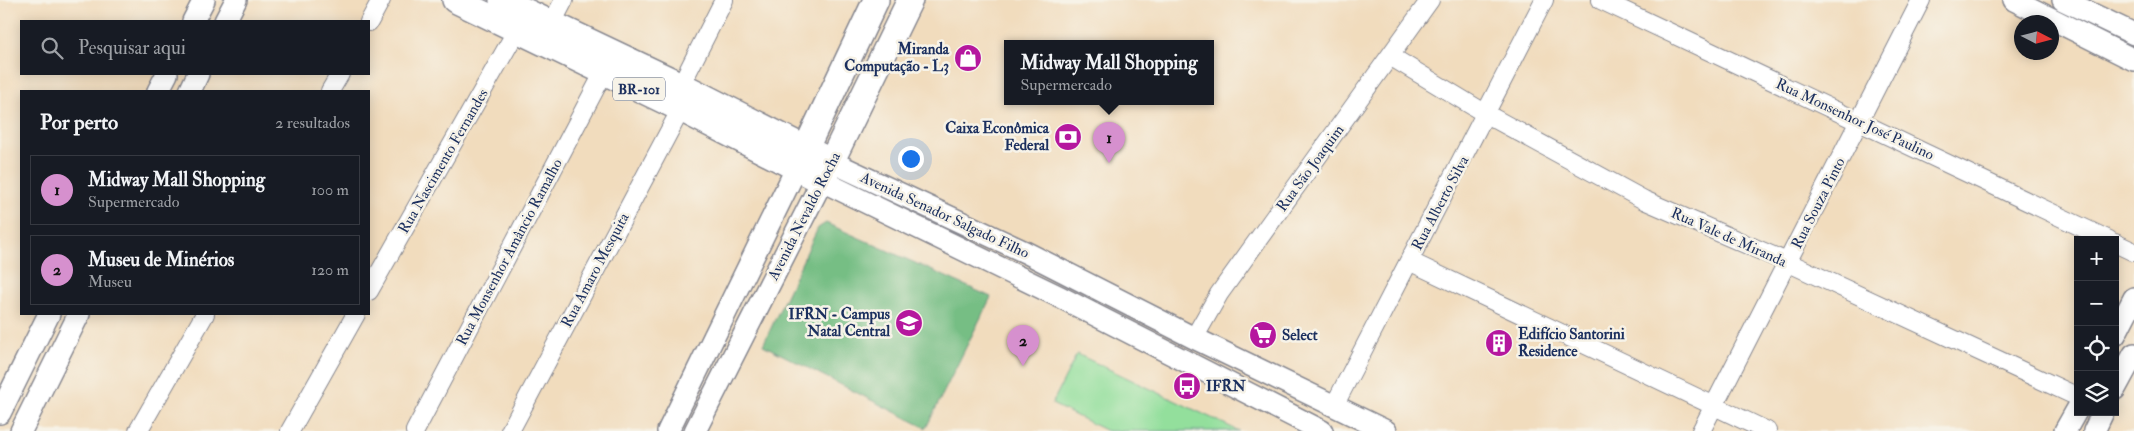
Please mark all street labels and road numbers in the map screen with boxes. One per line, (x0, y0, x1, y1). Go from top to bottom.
street label: Rua Monsenhor José Paulino (1772, 74, 1937, 165)
road number: BR-101 (613, 78, 665, 100)
street label: Rua Nascimento Fernandes (394, 85, 493, 237)
street label: Rua São Joaquim (1272, 121, 1349, 216)
street label: Avenida Nevaldo Rocha (763, 148, 845, 284)
street label: Rua Alberto Silva (1408, 152, 1474, 254)
street label: Rua Souza Pinto (1787, 154, 1850, 252)
street label: Rua Monsenhor Amâncio Ramalho (452, 156, 567, 349)
street label: Avenida Senador Salgado Filho (857, 168, 1032, 263)
street label: Rua Vale de Miranda (1668, 203, 1790, 272)
street label: Rua Amaro Mesquita (557, 209, 634, 331)

